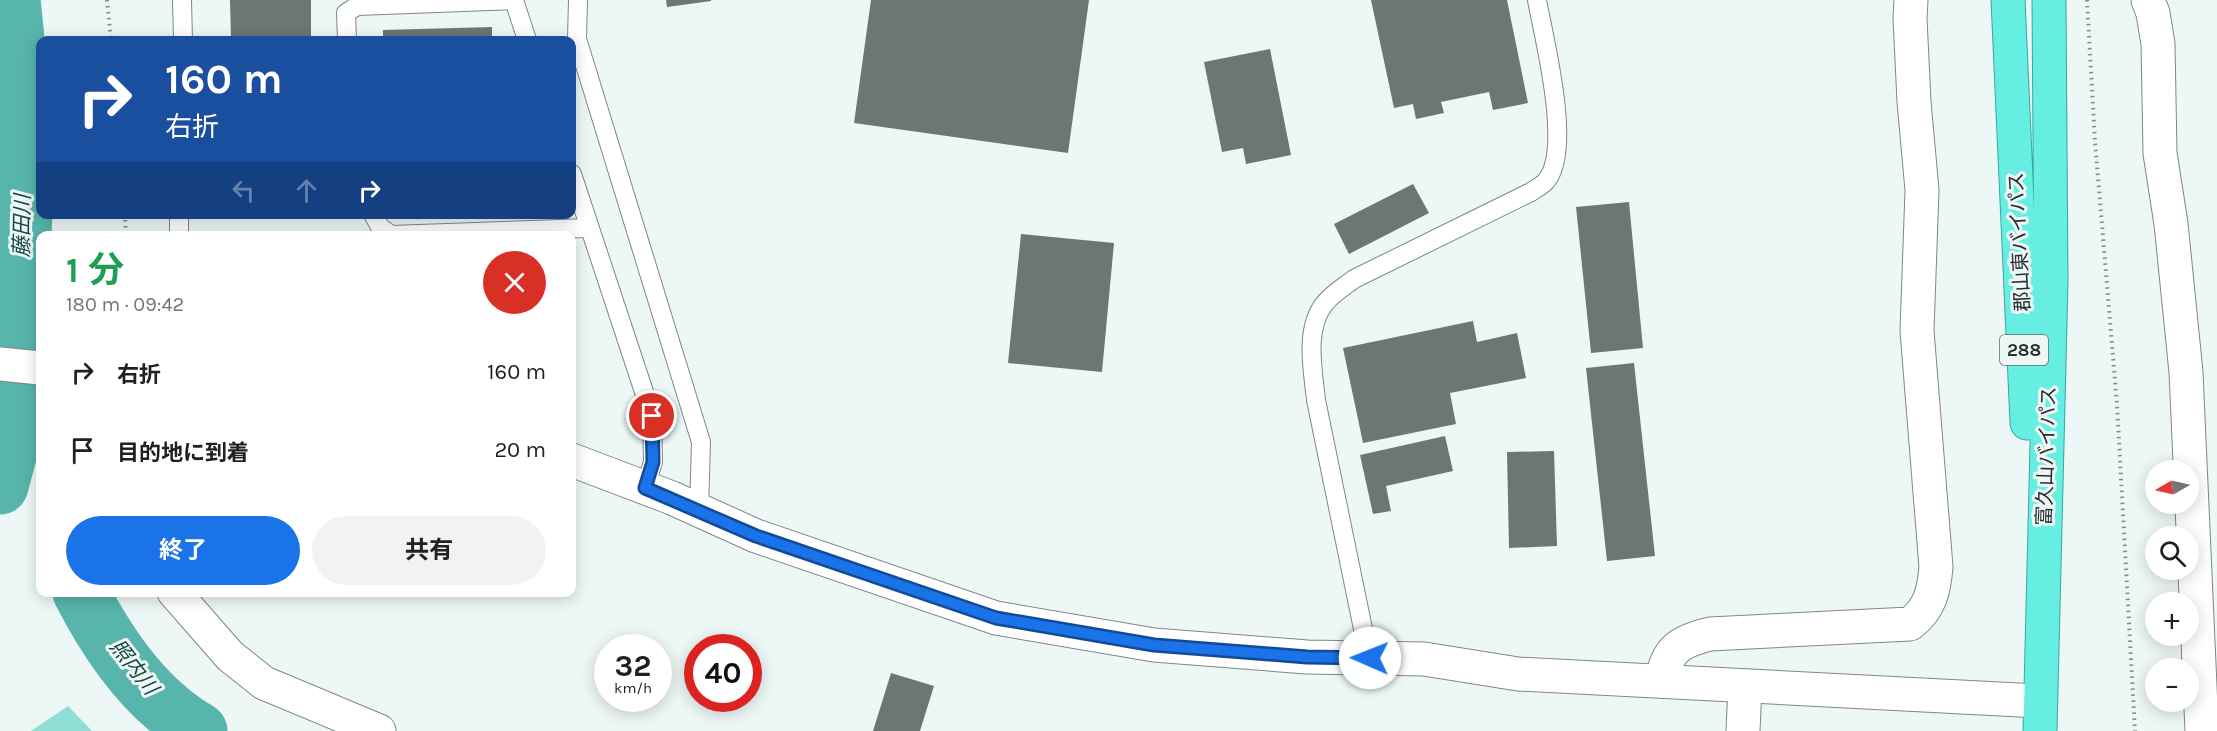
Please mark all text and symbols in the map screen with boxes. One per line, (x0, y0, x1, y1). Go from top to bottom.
text: 160 m (165, 54, 283, 104)
icon: right (66, 60, 144, 138)
text: 右折 (165, 111, 219, 143)
street label: 郡山東バイパス (2004, 172, 2035, 312)
icon: left (227, 174, 260, 207)
icon: ahead (290, 174, 323, 207)
icon: right (353, 174, 386, 207)
water label: 藤田川 (9, 192, 35, 258)
text: 1 分 (66, 249, 124, 291)
button: close (483, 251, 546, 314)
text: 180 m · 09:42 (66, 293, 184, 316)
road number: 288 (2000, 335, 2048, 365)
icon: right (66, 356, 99, 389)
text: 160 m (487, 359, 546, 385)
text: 右折 (117, 362, 161, 388)
street label: 富久山バイパス (2033, 386, 2060, 526)
pin (626, 390, 677, 441)
icon: arrive (635, 399, 668, 432)
icon: arrive (66, 434, 99, 467)
text: 20 m (494, 437, 546, 463)
text: 目的地に到着 (117, 440, 249, 466)
north arrow (2145, 460, 2199, 514)
map controls (2145, 460, 2199, 712)
button: 終了 (66, 516, 300, 585)
button: 共有 (312, 516, 546, 585)
button: search (2145, 526, 2199, 580)
button: + (2145, 592, 2199, 646)
position arrow (1338, 626, 1402, 690)
speed limit sign: 40 (684, 634, 762, 712)
water label: 照内川 (105, 635, 164, 701)
text: 32 (615, 648, 651, 684)
button: − (2145, 658, 2199, 712)
text: km/h (614, 679, 652, 697)

